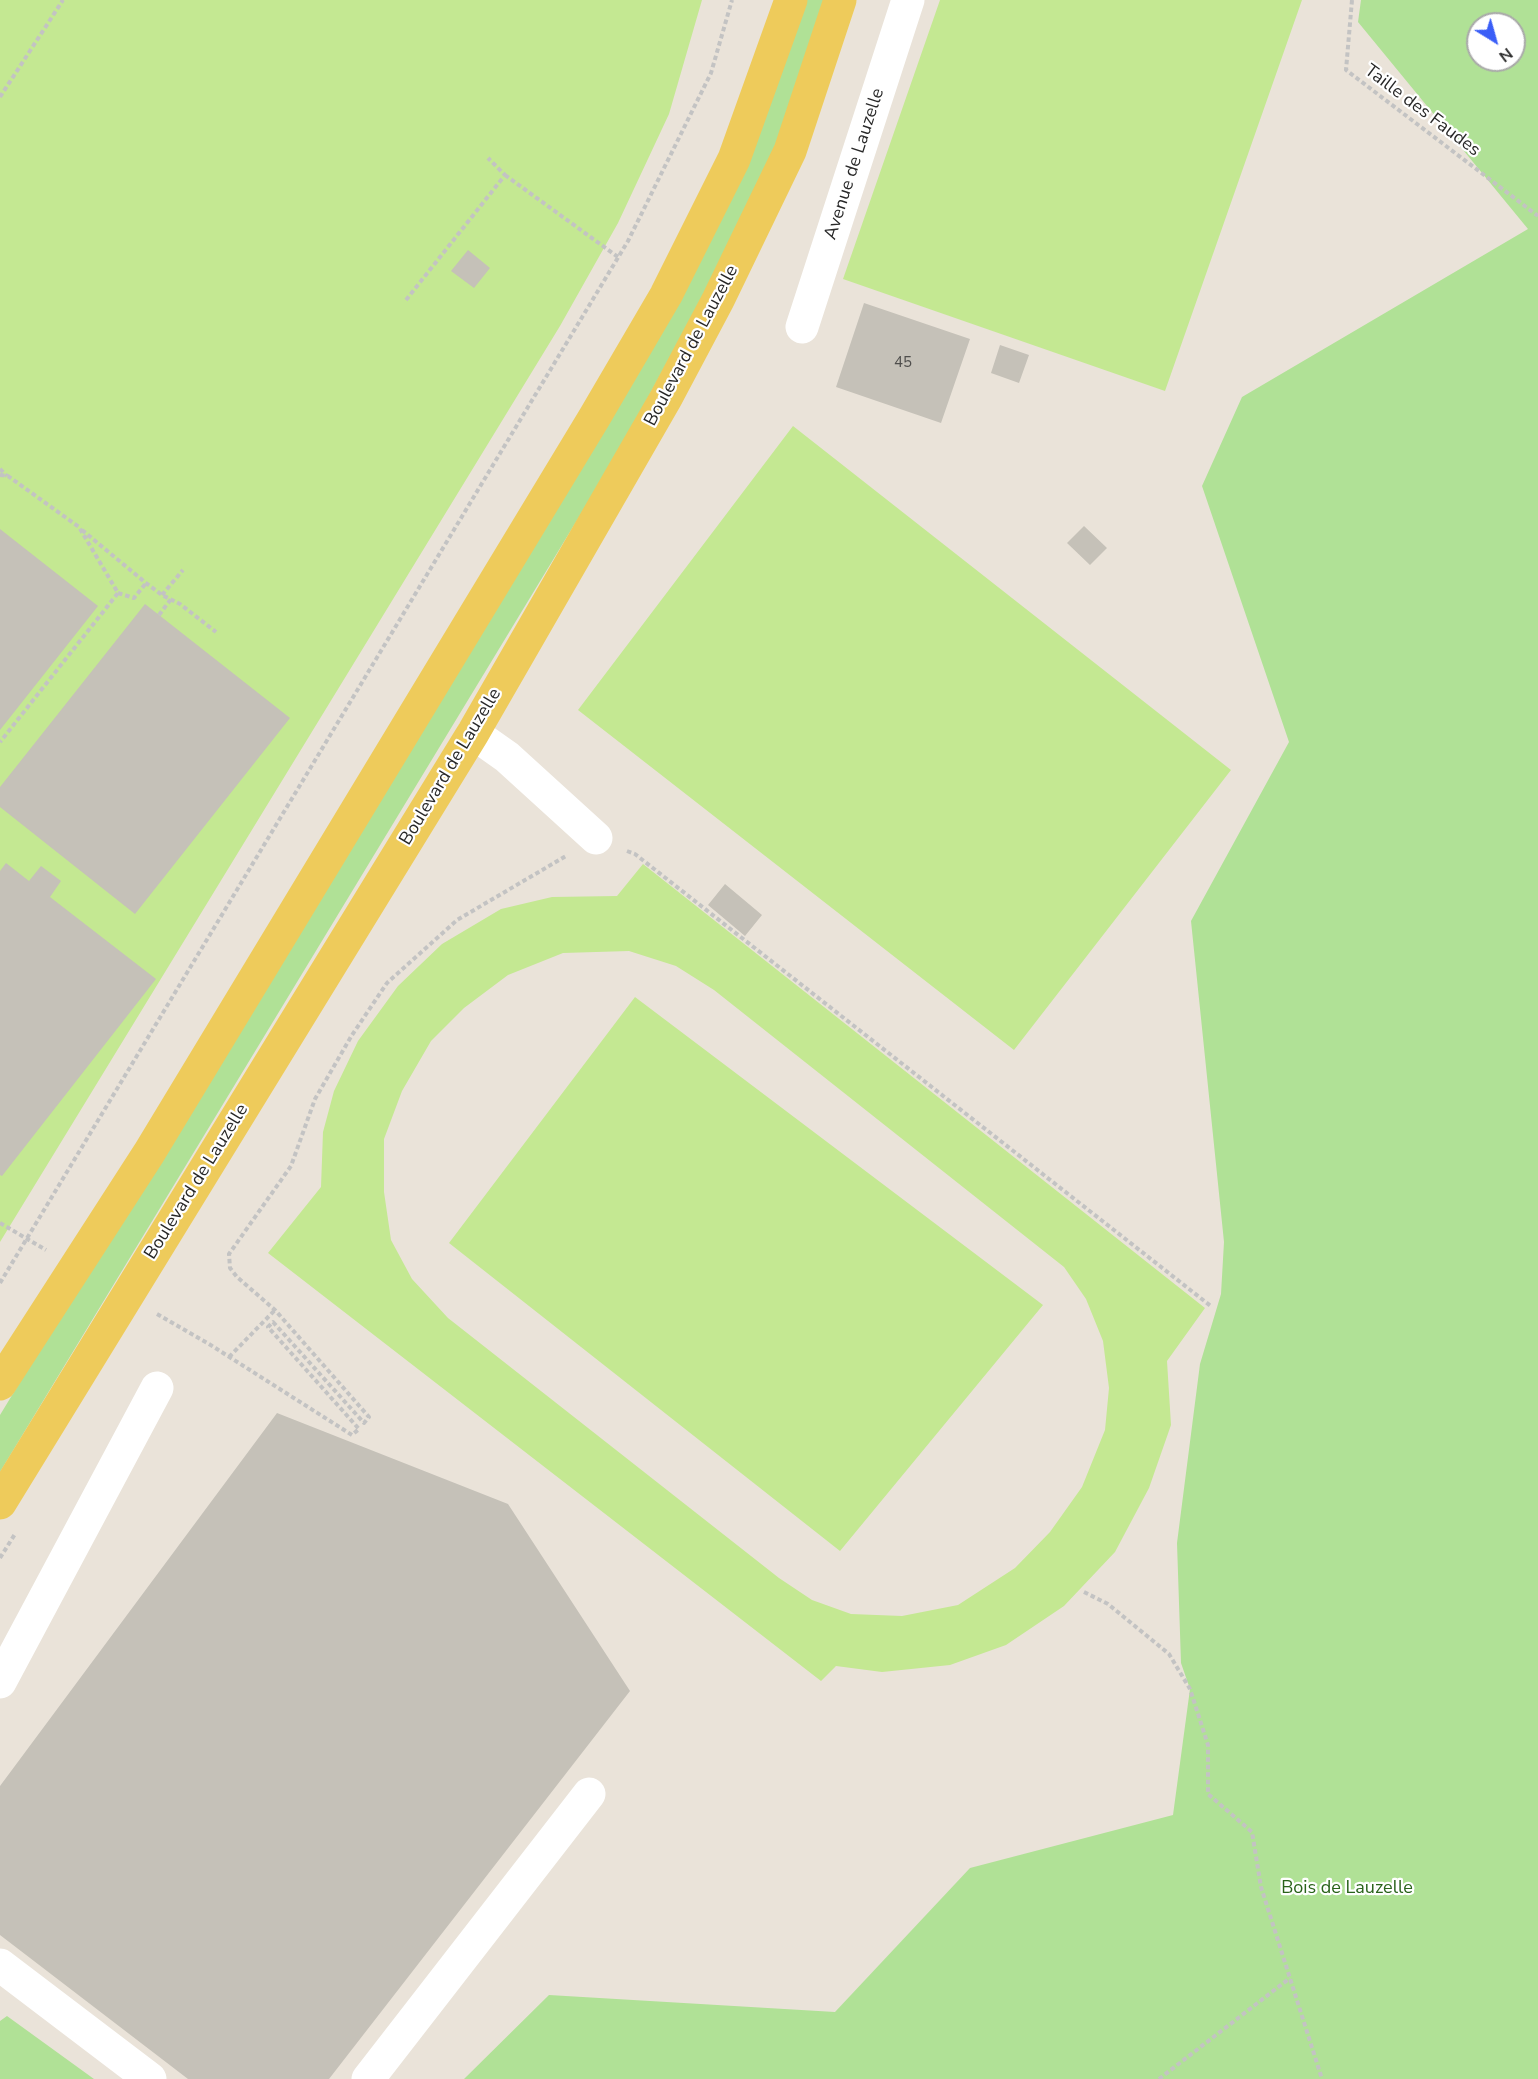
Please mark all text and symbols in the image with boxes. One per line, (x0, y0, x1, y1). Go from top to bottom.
north arrow (1466, 12, 1526, 72)
text: N (1494, 42, 1517, 67)
street label: Taille des Faudes (1360, 60, 1484, 162)
street label: Avenue de Lauzelle (820, 86, 890, 242)
street label: Boulevard de Lauzelle (640, 262, 744, 430)
house number: 45 (894, 354, 912, 372)
street label: Boulevard de Lauzelle (396, 685, 506, 849)
street label: Boulevard de Lauzelle (140, 1100, 254, 1264)
park label: Bois de Lauzelle (1281, 1878, 1413, 1900)

